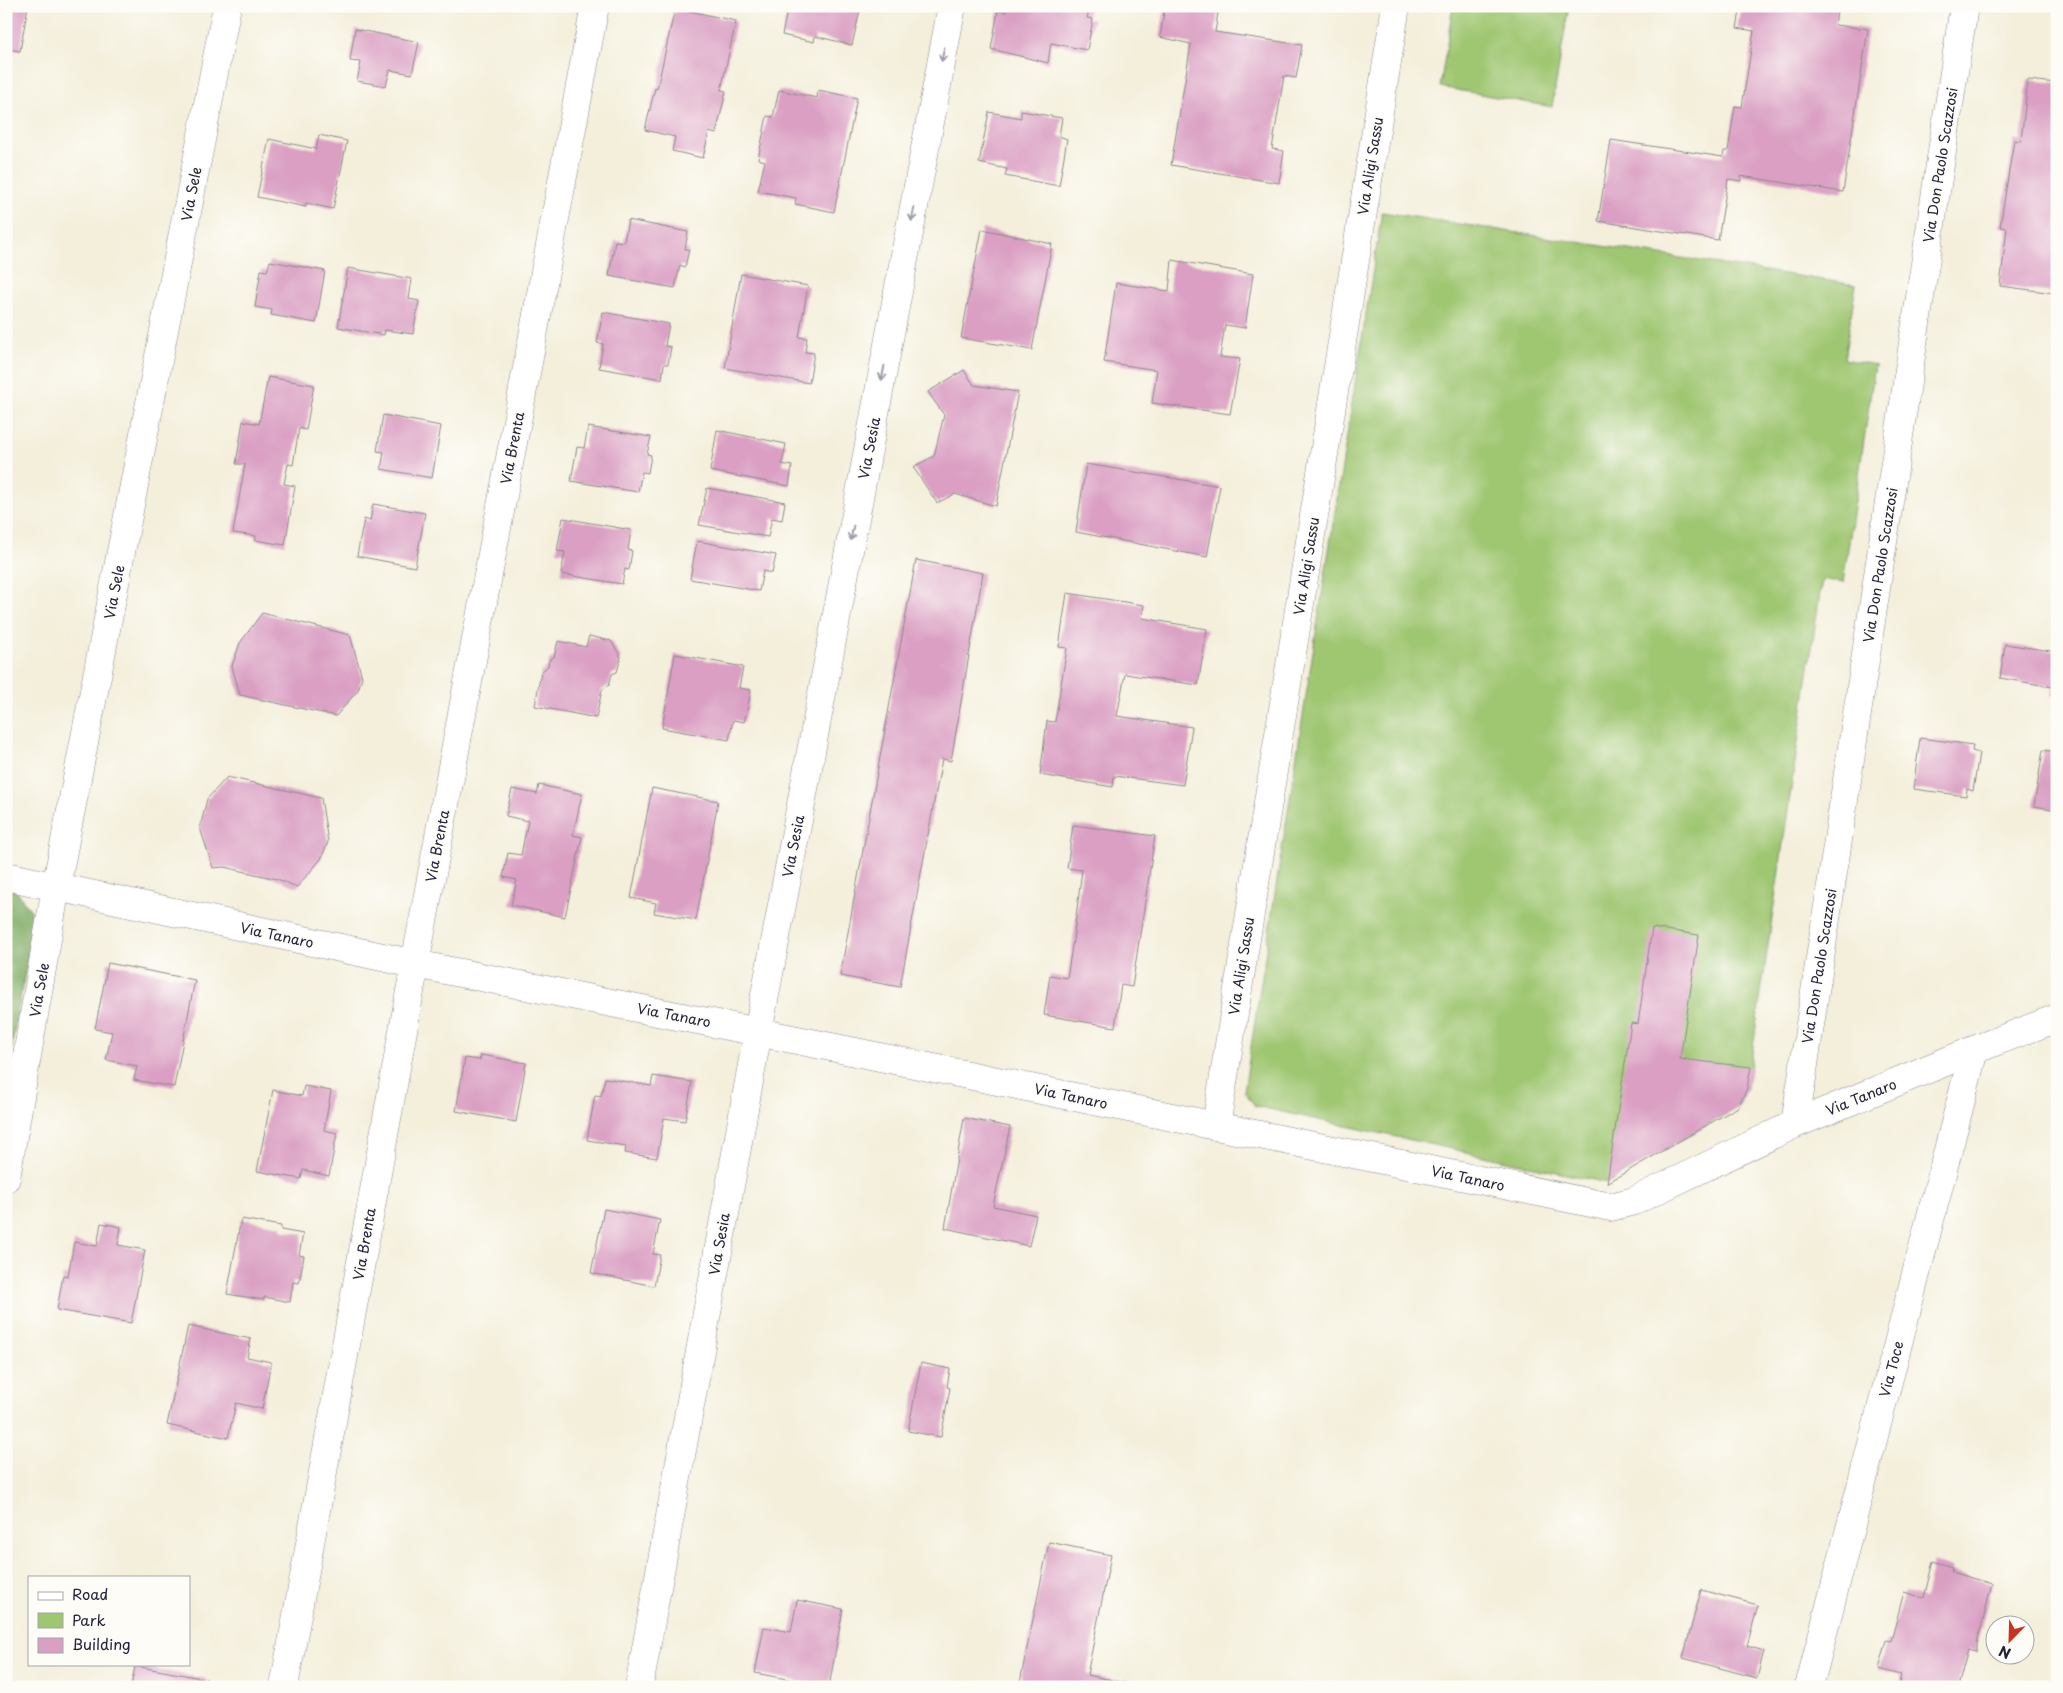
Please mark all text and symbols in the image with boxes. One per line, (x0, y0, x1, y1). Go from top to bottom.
one-way arrow (938, 46, 948, 62)
street label: Via Don Paolo Scazzosi (1917, 86, 1963, 244)
street label: Via Aligi Sassu (1352, 115, 1388, 217)
street label: Via Sele (175, 165, 207, 223)
one-way arrow (908, 205, 917, 221)
one-way arrow (877, 365, 887, 381)
street label: Via Brenta (495, 410, 529, 486)
street label: Via Sesia (853, 415, 885, 481)
street label: Via Don Paolo Scazzosi (1857, 486, 1903, 644)
street label: Via Aligi Sassu (1288, 515, 1324, 617)
one-way arrow (847, 525, 857, 541)
street label: Via Sele (98, 563, 130, 621)
street label: Via Brenta (420, 808, 454, 884)
street label: Via Sesia (777, 813, 809, 879)
street label: Via Don Paolo Scazzosi (1796, 887, 1842, 1045)
street label: Via Aligi Sassu (1223, 915, 1259, 1017)
street label: Via Tanaro (238, 917, 316, 953)
street label: Via Sele (24, 961, 54, 1019)
street label: Via Tanaro (635, 998, 713, 1032)
street label: Via Tanaro (1822, 1073, 1900, 1121)
street label: Via Tanaro (1032, 1078, 1110, 1114)
street label: Via Tanaro (1429, 1160, 1507, 1196)
street label: Via Brenta (347, 1206, 381, 1282)
street label: Via Sesia (703, 1211, 735, 1277)
street label: Via Toce (1873, 1339, 1909, 1399)
legend (28, 1576, 190, 1666)
text: Road (72, 1582, 108, 1605)
text: Park (72, 1608, 106, 1631)
north arrow (1986, 1616, 2036, 1666)
text: Building (72, 1632, 131, 1655)
text: N (1996, 1641, 2014, 1664)

